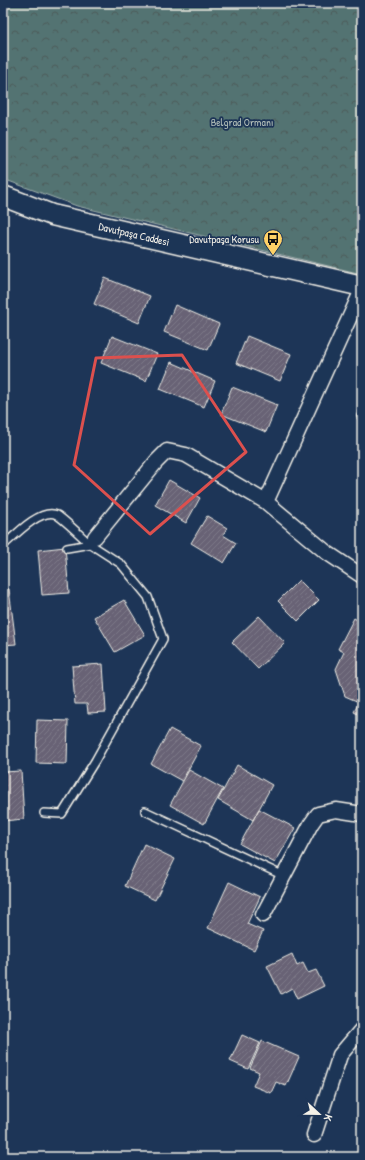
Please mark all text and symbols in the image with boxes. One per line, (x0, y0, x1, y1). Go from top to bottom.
park label: Belgrad Ormanı (211, 115, 273, 129)
street label: Davutpaşa Caddesi (97, 219, 171, 249)
bus stop icon: Davutpaşa Korusu (262, 228, 284, 256)
place label: Davutpaşa Korusu (189, 232, 260, 246)
north arrow (299, 1094, 339, 1134)
text: K (321, 1112, 336, 1123)

